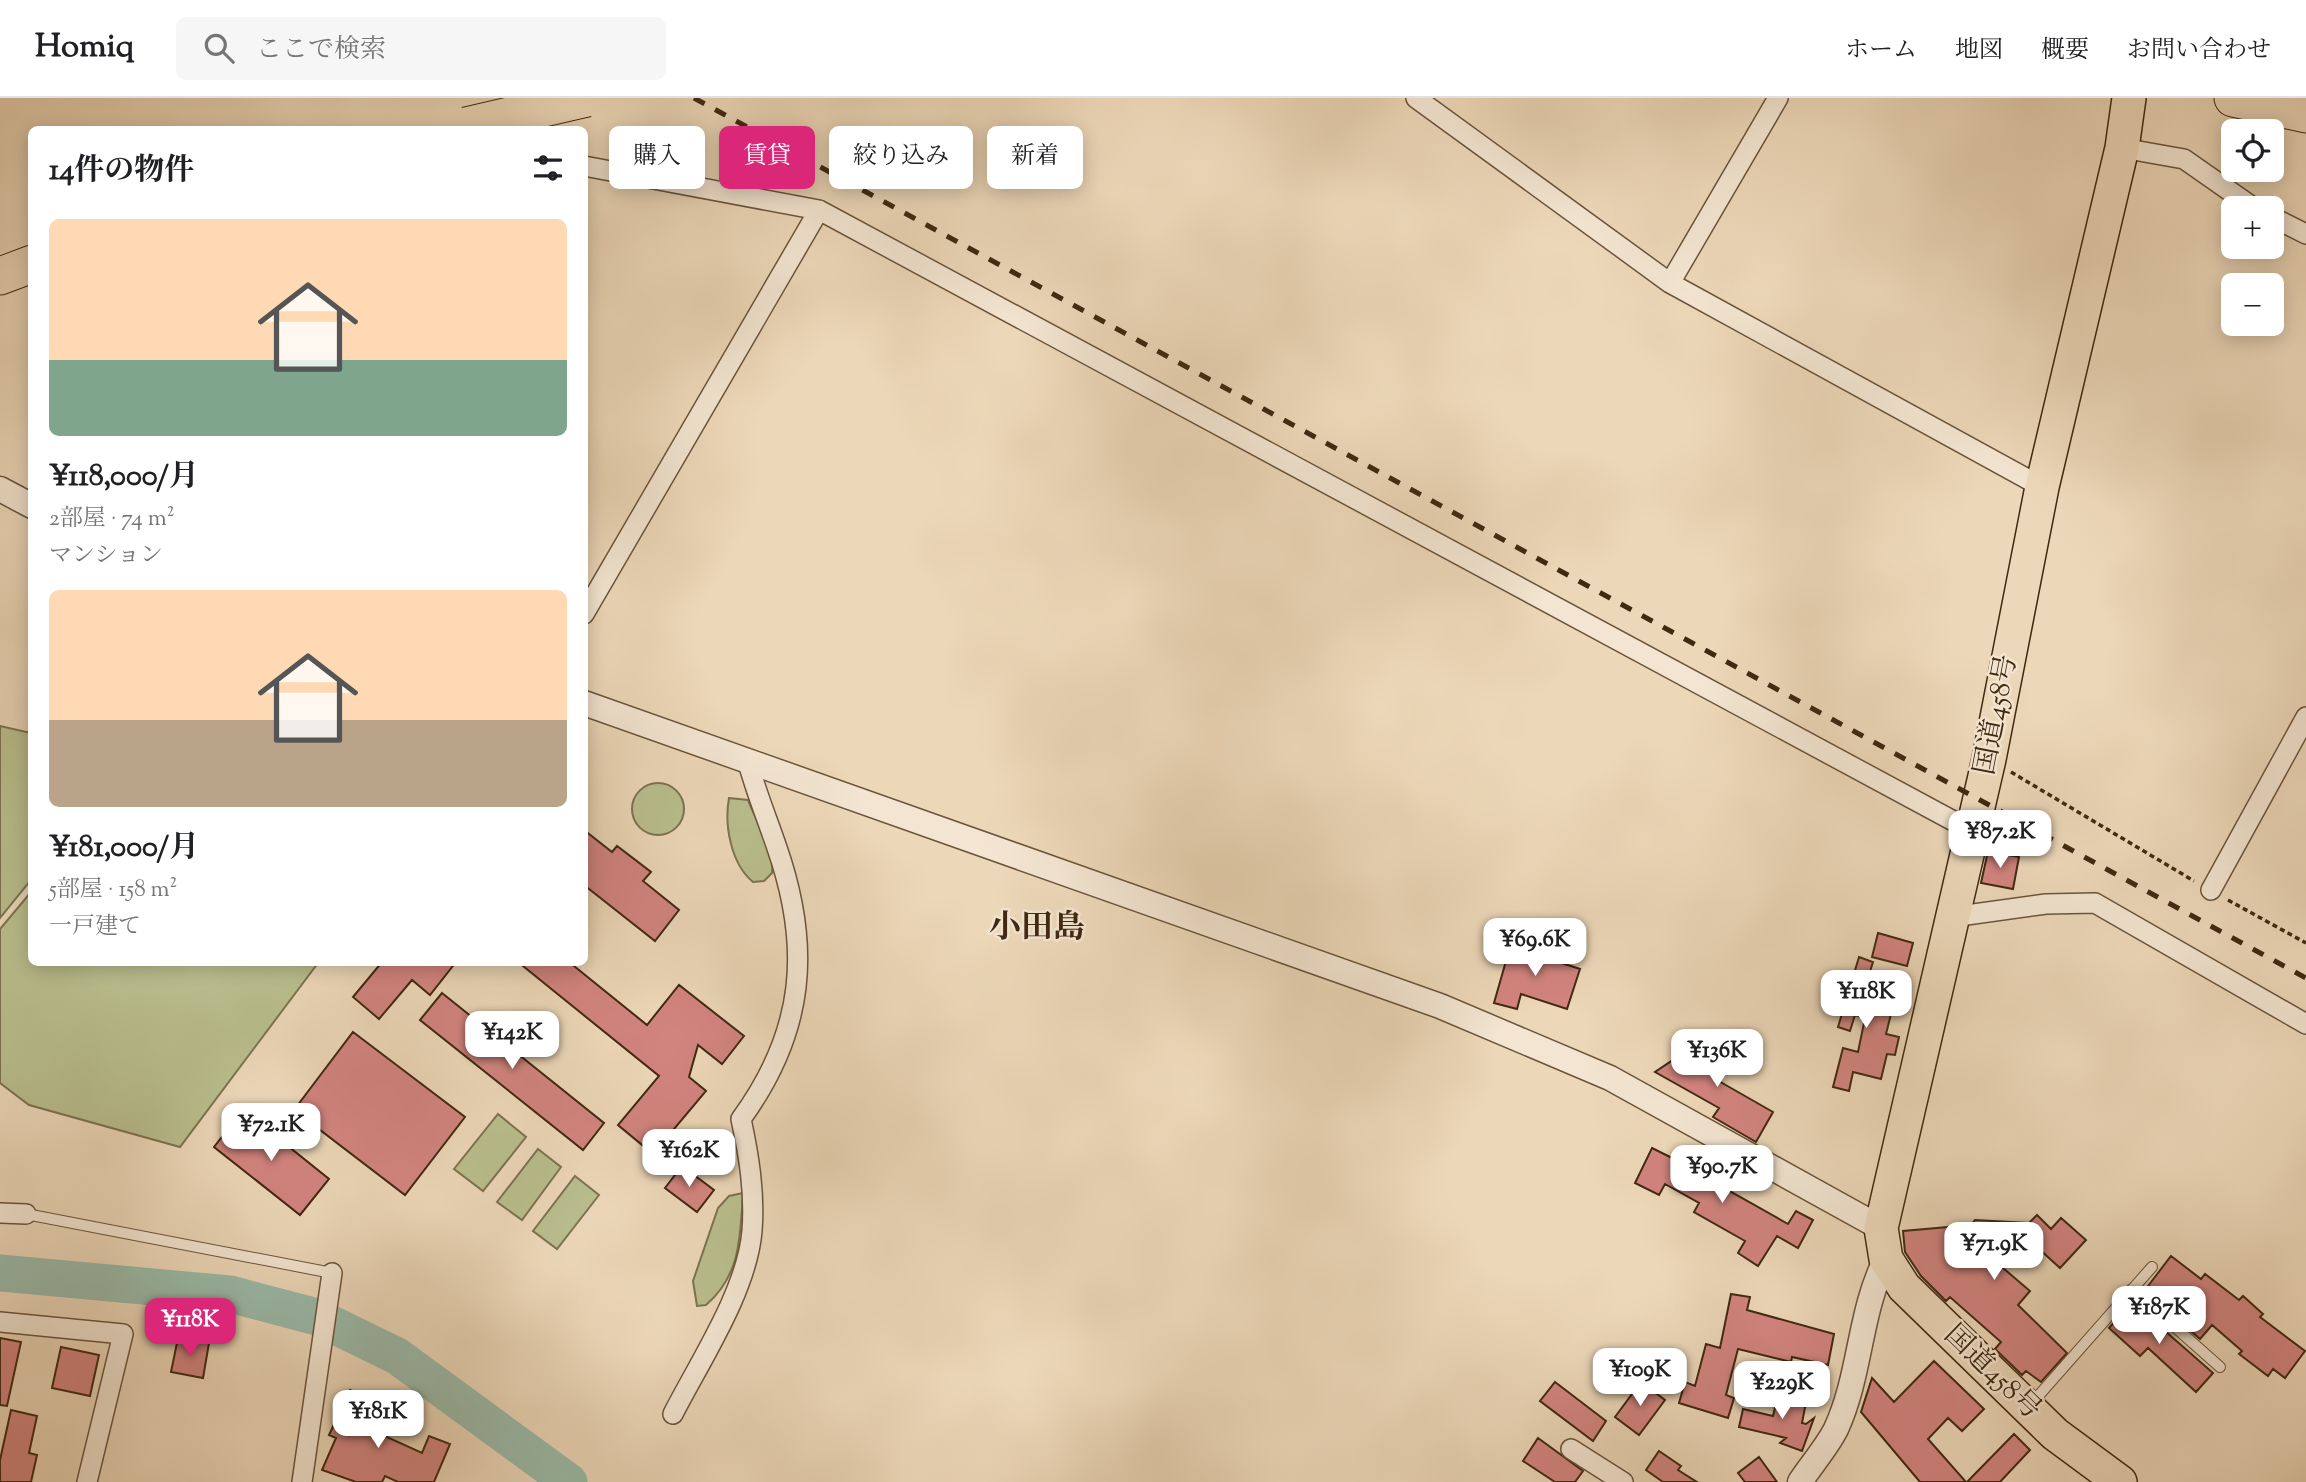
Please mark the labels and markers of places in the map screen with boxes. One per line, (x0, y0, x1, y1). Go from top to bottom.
pin: ¥87.2K (1943, 810, 2057, 870)
pin: ¥69.6K (1478, 918, 1592, 978)
pin: ¥118K (1817, 970, 1915, 1030)
pin: ¥142K (463, 1012, 561, 1071)
pin: ¥136K (1668, 1030, 1766, 1089)
pin: ¥72.1K (214, 1104, 328, 1163)
pin: ¥162K (640, 1130, 738, 1189)
pin: ¥90.7K (1665, 1146, 1779, 1205)
pin: ¥71.9K (1937, 1222, 2051, 1282)
pin: ¥187K (2110, 1286, 2208, 1346)
pin: ¥118K (141, 1298, 239, 1358)
pin: ¥109K (1591, 1348, 1689, 1408)
pin: ¥229K (1733, 1362, 1831, 1421)
pin: ¥181K (329, 1390, 427, 1450)

